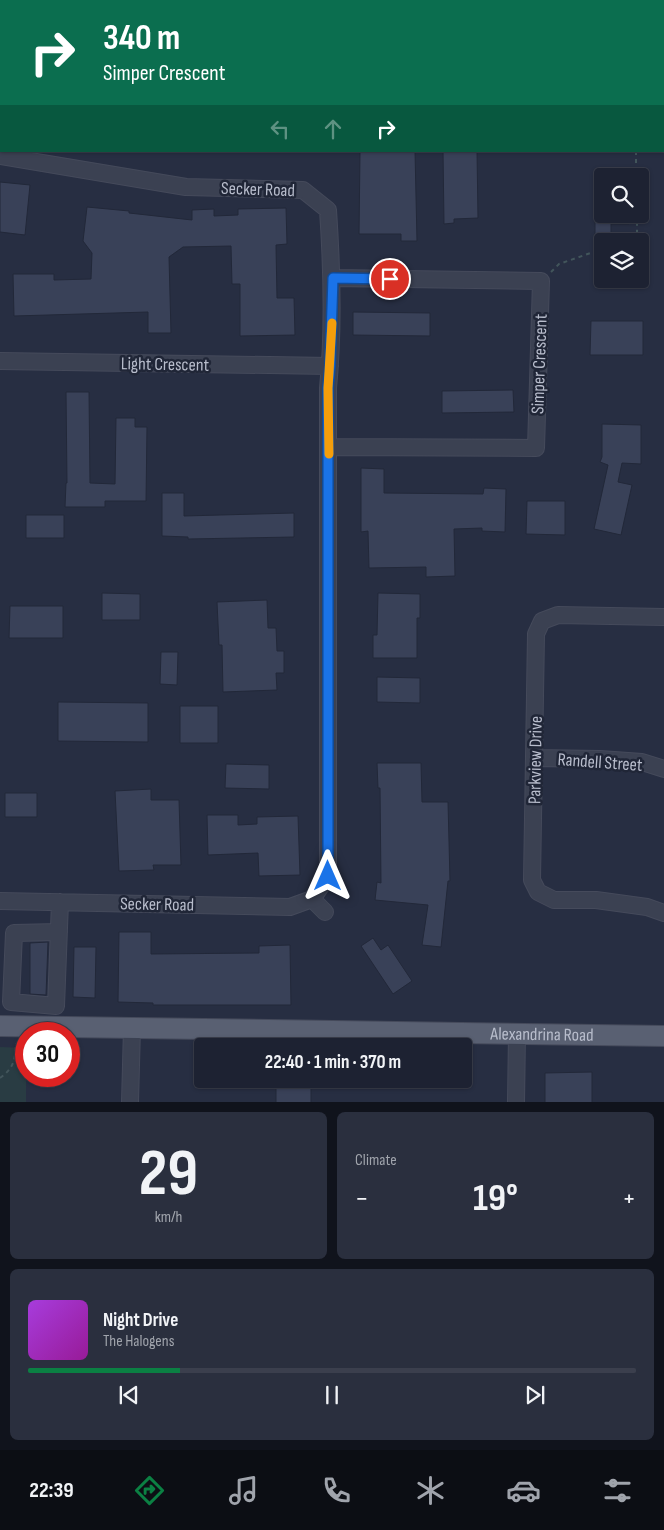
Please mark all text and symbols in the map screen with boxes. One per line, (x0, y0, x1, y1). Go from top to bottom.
text: 340 m (103, 17, 180, 60)
icon: right (20, 20, 85, 85)
text: Simper Crescent (103, 60, 226, 87)
icon: left (266, 115, 294, 143)
icon: ahead (319, 115, 347, 143)
icon: right (372, 115, 400, 143)
map controls (594, 168, 649, 288)
button: search (594, 168, 649, 223)
street label: Secker Road (221, 178, 295, 201)
button: layers (594, 233, 649, 288)
pin (369, 258, 411, 300)
icon: arrive (376, 265, 404, 293)
street label: Simper Crescent (527, 313, 552, 414)
street label: Light Crescent (121, 353, 210, 376)
street label: Parkview Drive (524, 716, 547, 804)
street label: Randell Street (557, 749, 644, 776)
position arrow (301, 849, 353, 901)
street label: Secker Road (120, 893, 194, 916)
speed limit sign: 30 (15, 1022, 80, 1087)
street label: Alexandrina Road (489, 1023, 594, 1046)
text: 22:40 · 1 min · 370 m (265, 1051, 401, 1074)
text: 29 (139, 1136, 198, 1214)
text: Climate (355, 1151, 397, 1170)
text: 19° (473, 1176, 518, 1221)
text: − (355, 1182, 369, 1215)
text: + (622, 1182, 636, 1215)
text: km/h (155, 1208, 182, 1227)
text: Night Drive (103, 1309, 178, 1332)
text: The Halogens (103, 1332, 174, 1351)
icon: previous (115, 1381, 143, 1409)
icon: pause (318, 1381, 346, 1409)
icon: next (521, 1381, 549, 1409)
icon: directions (132, 1473, 167, 1508)
icon: music (226, 1473, 261, 1508)
icon: phone (319, 1473, 354, 1508)
icon: climate (413, 1473, 448, 1508)
icon: car (506, 1473, 541, 1508)
icon: filters (600, 1473, 635, 1508)
text: 22:39 (29, 1477, 74, 1504)

